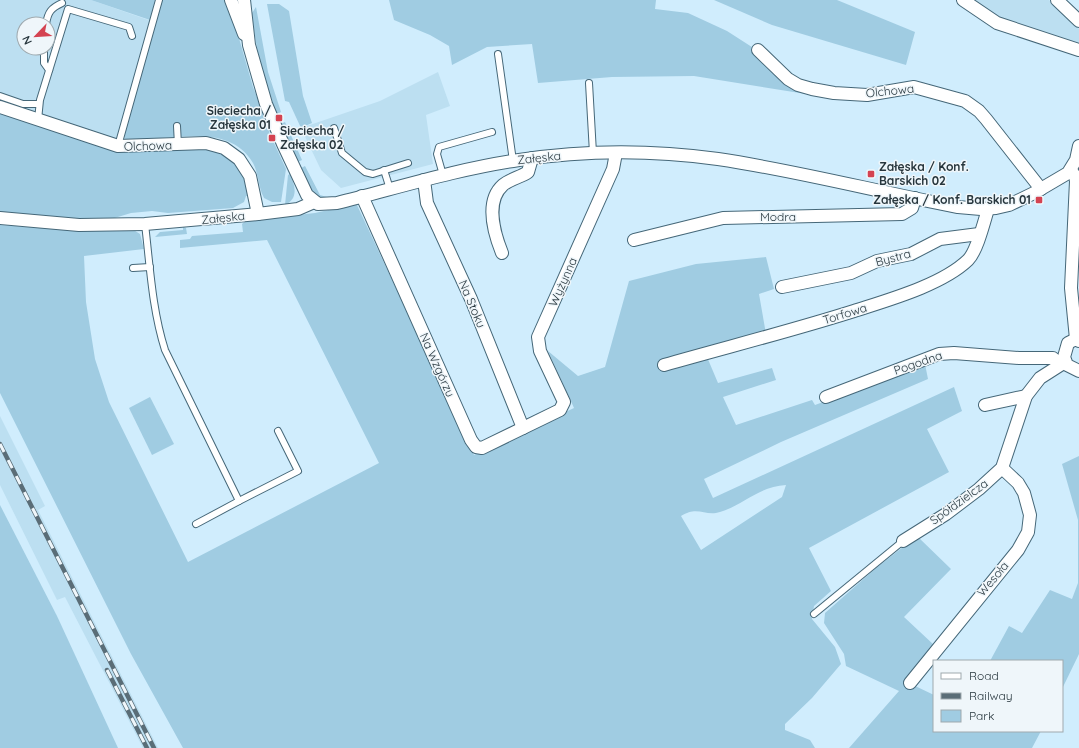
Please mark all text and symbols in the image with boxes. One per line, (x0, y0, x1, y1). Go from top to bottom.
north arrow (16, 16, 56, 56)
text: N (19, 34, 35, 47)
street label: Olchowa (865, 81, 915, 100)
place label: Sieciecha / Załęska 01 (207, 103, 271, 132)
marker: Sieciecha / Załęska 01 (274, 113, 284, 123)
place label: Sieciecha / Załęska 02 (280, 123, 344, 152)
marker: Sieciecha / Załęska 02 (267, 133, 277, 143)
street label: Olchowa (124, 137, 172, 154)
street label: Załęska (516, 148, 562, 167)
place label: Załęska / Konf. Barskich 02 (879, 159, 969, 188)
marker: Załęska / Konf. Barskich 02 (866, 169, 876, 179)
place label: Załęska / Konf. Barskich 01 (873, 192, 1031, 207)
marker: Załęska / Konf. Barskich 01 (1034, 195, 1044, 205)
street label: Załęska (200, 208, 246, 227)
street label: Modra (760, 209, 796, 224)
street label: Bystra (874, 246, 912, 269)
street label: Wyżynna (545, 255, 580, 309)
street label: Na Stoku (456, 278, 489, 330)
street label: Torfowa (821, 300, 869, 327)
street label: Na Wzgórzu (417, 330, 458, 399)
street label: Pogodna (892, 347, 944, 378)
street label: Spółdzielcza (927, 475, 991, 528)
street label: Wesoła (974, 558, 1012, 599)
legend (933, 660, 1063, 732)
text: Road (969, 668, 999, 683)
text: Railway (969, 688, 1013, 703)
text: Park (969, 708, 994, 723)

